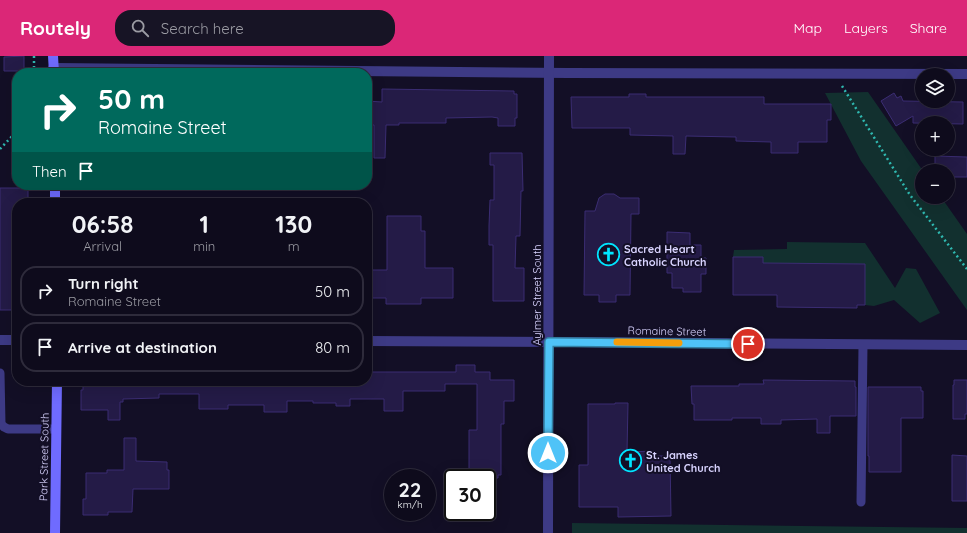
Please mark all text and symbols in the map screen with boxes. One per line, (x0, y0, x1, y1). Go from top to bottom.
search box (115, 10, 395, 46)
text: Routely (20, 16, 91, 40)
icon: search (129, 17, 151, 39)
text: Search here (161, 19, 244, 38)
text: Map (793, 19, 822, 37)
text: Layers (844, 19, 888, 37)
text: Share (910, 19, 947, 37)
map controls (915, 68, 955, 204)
button: layers (915, 68, 955, 108)
text: 50 m (98, 81, 165, 116)
icon: right (32, 84, 84, 136)
text: Romaine Street (98, 116, 227, 139)
button: + (915, 116, 955, 156)
icon: arrive (75, 160, 97, 182)
text: Then (32, 162, 67, 181)
button: − (915, 164, 955, 204)
text: 06:58 (72, 209, 133, 239)
text: 1 (200, 209, 209, 239)
text: 130 (275, 209, 312, 239)
text: Arrival (83, 238, 122, 254)
text: min (193, 238, 215, 254)
text: m (288, 238, 300, 254)
church icon: Sacred Heart Catholic Church (595, 242, 621, 268)
place label: Sacred Heart Catholic Church (624, 242, 706, 269)
street label: Aylmer Street South (530, 244, 544, 346)
text: Turn right (68, 274, 139, 293)
icon: right (34, 280, 56, 302)
text: 50 m (315, 282, 350, 301)
text: Romaine Street (68, 293, 161, 309)
street label: Romaine Street (628, 323, 707, 339)
pin (731, 327, 765, 361)
icon: arrive (737, 333, 759, 355)
icon: arrive (34, 336, 56, 358)
text: Arrive at destination (68, 338, 217, 357)
text: 80 m (315, 338, 350, 357)
street label: Park Street South (36, 413, 52, 501)
position arrow (527, 432, 569, 474)
church icon: St. James United Church (618, 448, 644, 474)
place label: St. James United Church (646, 448, 720, 475)
speed limit sign: 30 (444, 469, 496, 521)
text: 22 (399, 477, 421, 502)
text: km/h (397, 498, 423, 511)

